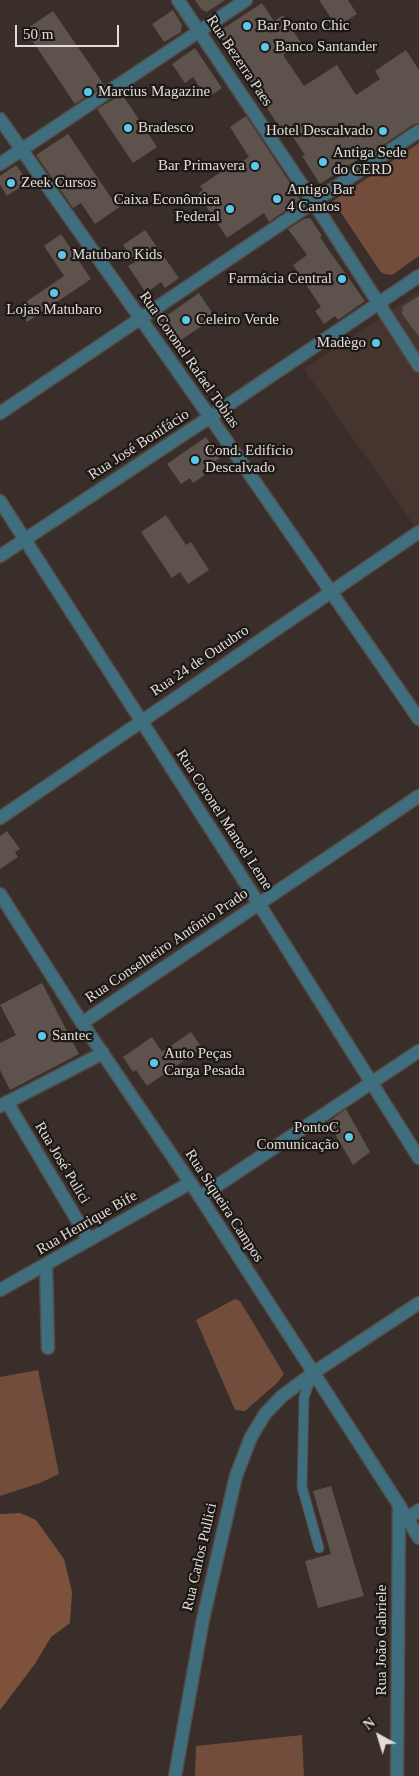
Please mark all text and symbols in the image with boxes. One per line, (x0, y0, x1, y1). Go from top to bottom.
street label: Rua Bezerra Paes (202, 12, 276, 110)
scale bar (18, 15, 121, 47)
place label: Bar Ponto Chic (257, 17, 349, 35)
marker: Bar Ponto Chic (241, 20, 253, 32)
text: 50 m (23, 26, 53, 42)
place label: Banco Santander (275, 38, 377, 56)
marker: Banco Santander (259, 41, 271, 53)
place label: Marcius Magazine (98, 83, 210, 101)
marker: Marcius Magazine (82, 86, 94, 98)
place label: Bradesco (138, 119, 194, 137)
marker: Bradesco (122, 122, 134, 134)
place label: Hotel Descalvado (266, 122, 373, 140)
marker: Hotel Descalvado (377, 125, 389, 137)
place label: Antiga Sede do CERD (333, 144, 407, 179)
marker: Antiga Sede do CERD (317, 156, 329, 168)
place label: Bar Primavera (158, 157, 245, 175)
marker: Bar Primavera (249, 160, 261, 172)
place label: Zeek Cursos (21, 174, 96, 192)
marker: Zeek Cursos (5, 177, 17, 189)
place label: Antigo Bar 4 Cantos (287, 181, 354, 216)
place label: Caixa Econômica Federal (114, 191, 220, 226)
marker: Antigo Bar 4 Cantos (271, 193, 283, 205)
marker: Caixa Econômica Federal (224, 203, 236, 215)
place label: Matubaro Kids (72, 246, 162, 264)
marker: Matubaro Kids (56, 249, 68, 261)
place label: Farmácia Central (228, 270, 332, 288)
marker: Farmácia Central (336, 273, 348, 285)
marker: Lojas Matubaro (48, 287, 60, 299)
street label: Rua Coronel Rafael Tobias (135, 288, 243, 432)
place label: Lojas Matubaro (6, 301, 102, 319)
place label: Celeiro Verde (196, 311, 279, 329)
marker: Celeiro Verde (180, 314, 192, 326)
place label: Madègo (317, 334, 366, 352)
marker: Madègo (370, 337, 382, 349)
street label: Rua José Bonifácio (85, 406, 193, 484)
place label: Cond. Edifício Descalvado (205, 442, 293, 477)
marker: Cond. Edifício Descalvado (189, 454, 201, 466)
street label: Rua 24 de Outubro (147, 622, 253, 700)
street label: Rua Coronel Manoel Leme (172, 746, 276, 894)
street label: Rua Conselheiro Antônio Prado (82, 885, 252, 1007)
place label: Santec (52, 1027, 92, 1045)
marker: Santec (36, 1030, 48, 1042)
place label: Auto Peças Carga Pesada (164, 1045, 245, 1080)
marker: Auto Peças Carga Pesada (148, 1057, 160, 1069)
street label: Rua José Pulici (30, 1119, 94, 1207)
place label: PontoC Comunicação (257, 1119, 339, 1154)
marker: PontoC Comunicação (343, 1131, 355, 1143)
street label: Rua Siqueira Campos (181, 1146, 267, 1266)
street label: Rua Henrique Bife (33, 1187, 141, 1259)
street label: Rua Carlos Pullici (179, 1501, 221, 1613)
street label: Rua João Gabriele (373, 1585, 391, 1695)
north arrow (354, 1711, 404, 1761)
text: N (361, 1715, 378, 1733)

